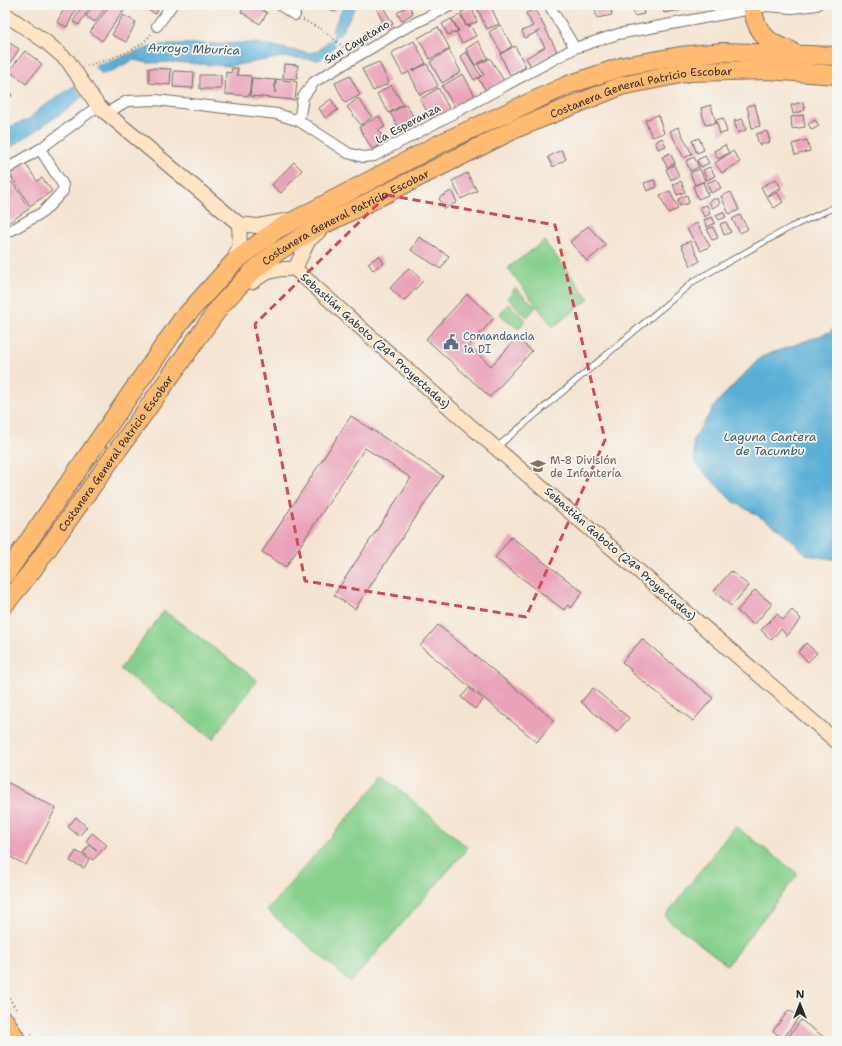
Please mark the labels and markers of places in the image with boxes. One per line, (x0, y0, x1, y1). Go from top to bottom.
place label: Comandancia 1a DI (463, 329, 535, 357)
public building icon: Comandancia 1a DI (442, 333, 460, 351)
place label: M-8 División de Infantería (550, 453, 621, 481)
school or university icon: M-8 División de Infantería (529, 457, 547, 475)

